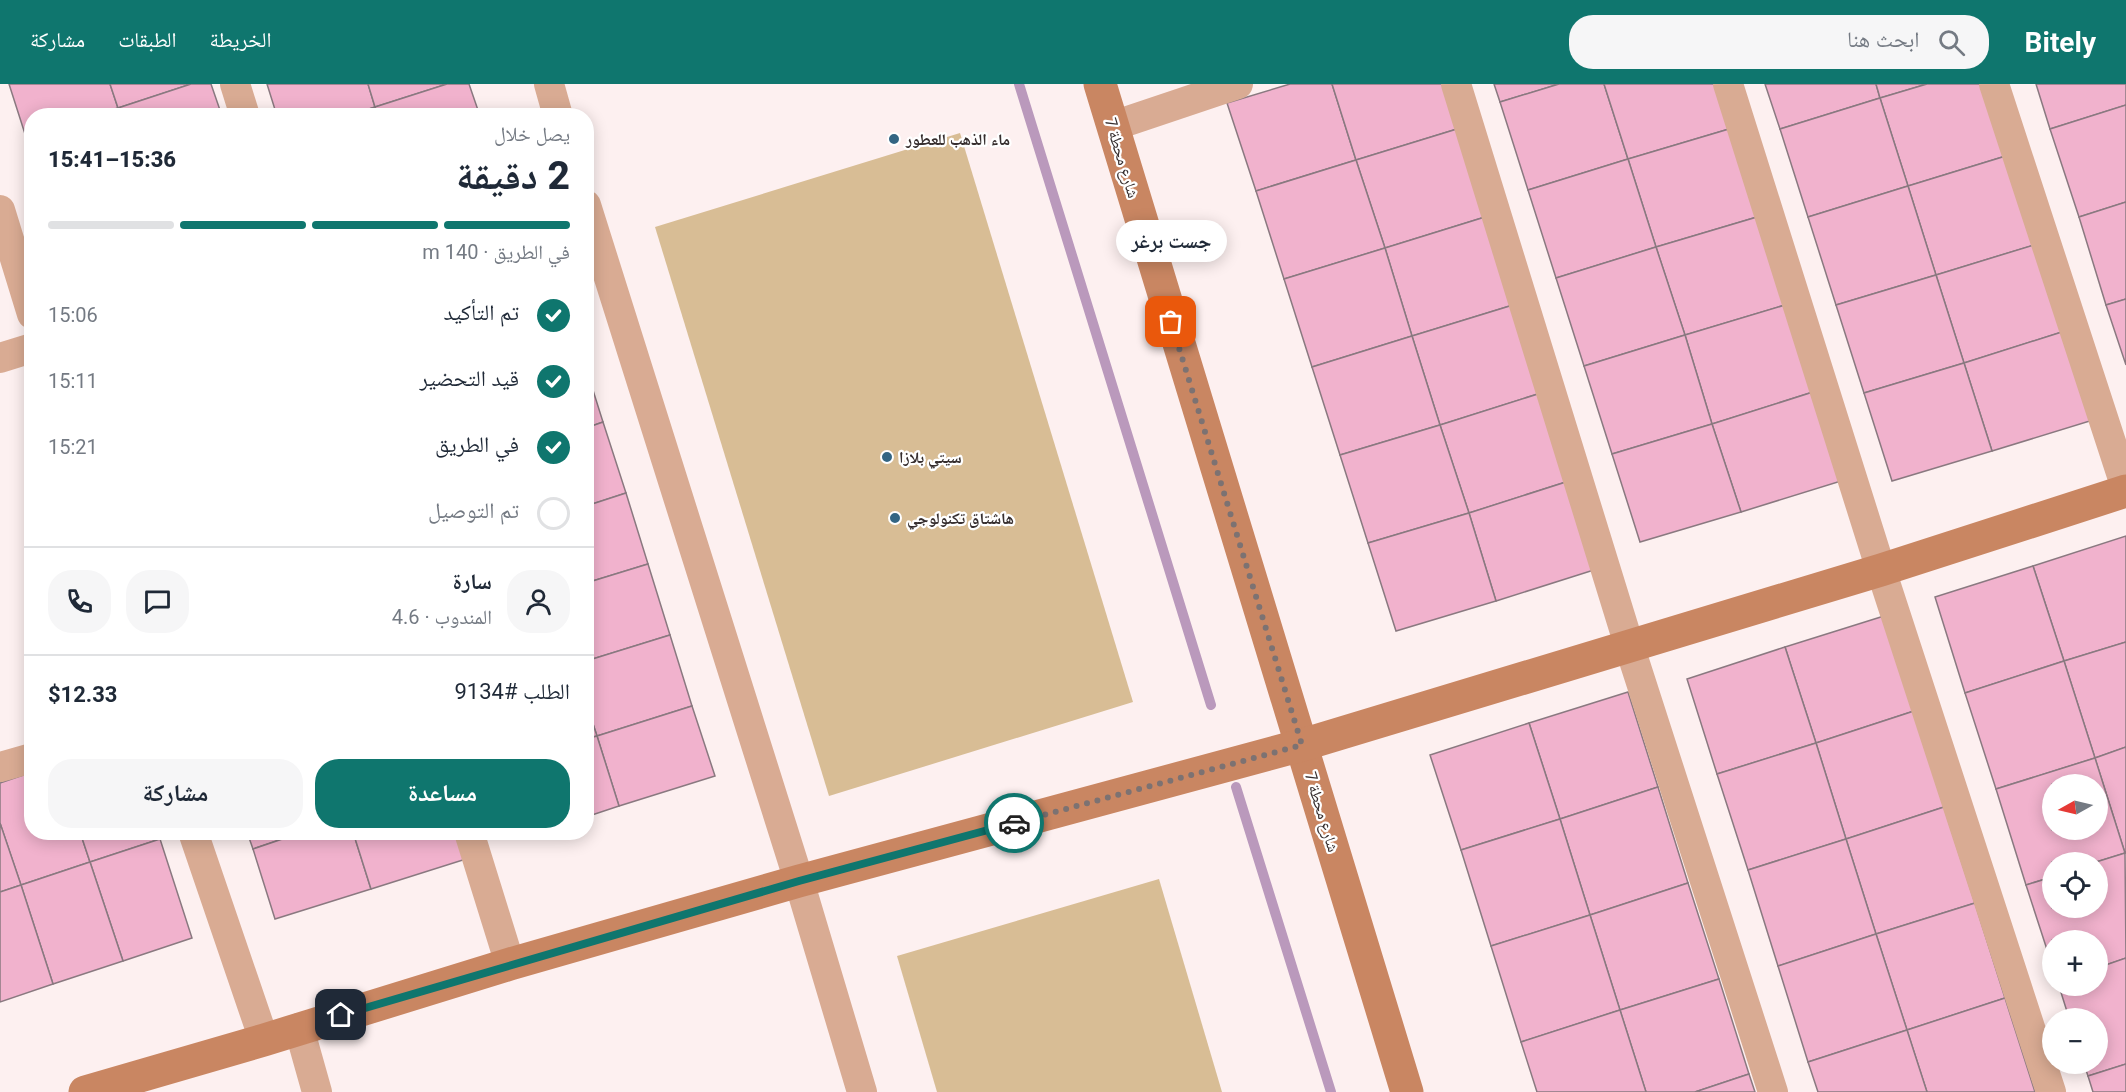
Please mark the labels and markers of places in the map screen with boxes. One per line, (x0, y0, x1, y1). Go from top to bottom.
place label: ماء الذهب للعطور (905, 130, 1010, 149)
marker: ماء الذهب للعطور (887, 132, 901, 146)
callout: جست برغر (1116, 220, 1226, 262)
pin (1145, 296, 1196, 347)
place label: سيتي بلازا (899, 448, 962, 469)
marker: سيتي بلازا (880, 450, 894, 464)
place label: هاشتاق تكنولوجي (907, 509, 1014, 530)
marker: هاشتاق تكنولوجي (888, 511, 902, 525)
pin (315, 989, 366, 1040)

